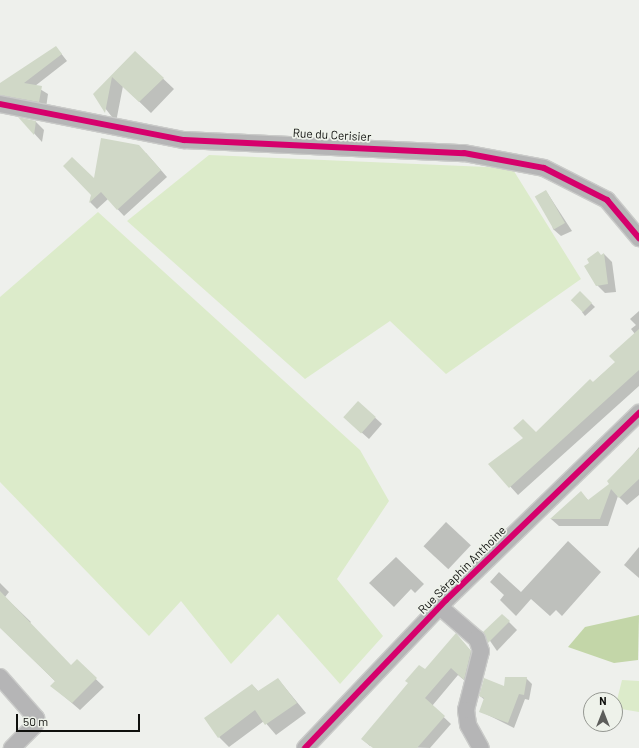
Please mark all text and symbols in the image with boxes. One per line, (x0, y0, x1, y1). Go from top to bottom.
street label: Rue du Cerisier (292, 126, 372, 144)
street label: Rue Séraphin Anthoine (415, 523, 509, 617)
north arrow (583, 692, 623, 732)
text: N (599, 694, 607, 707)
scale bar (18, 706, 142, 732)
text: 50 m (23, 714, 48, 728)

